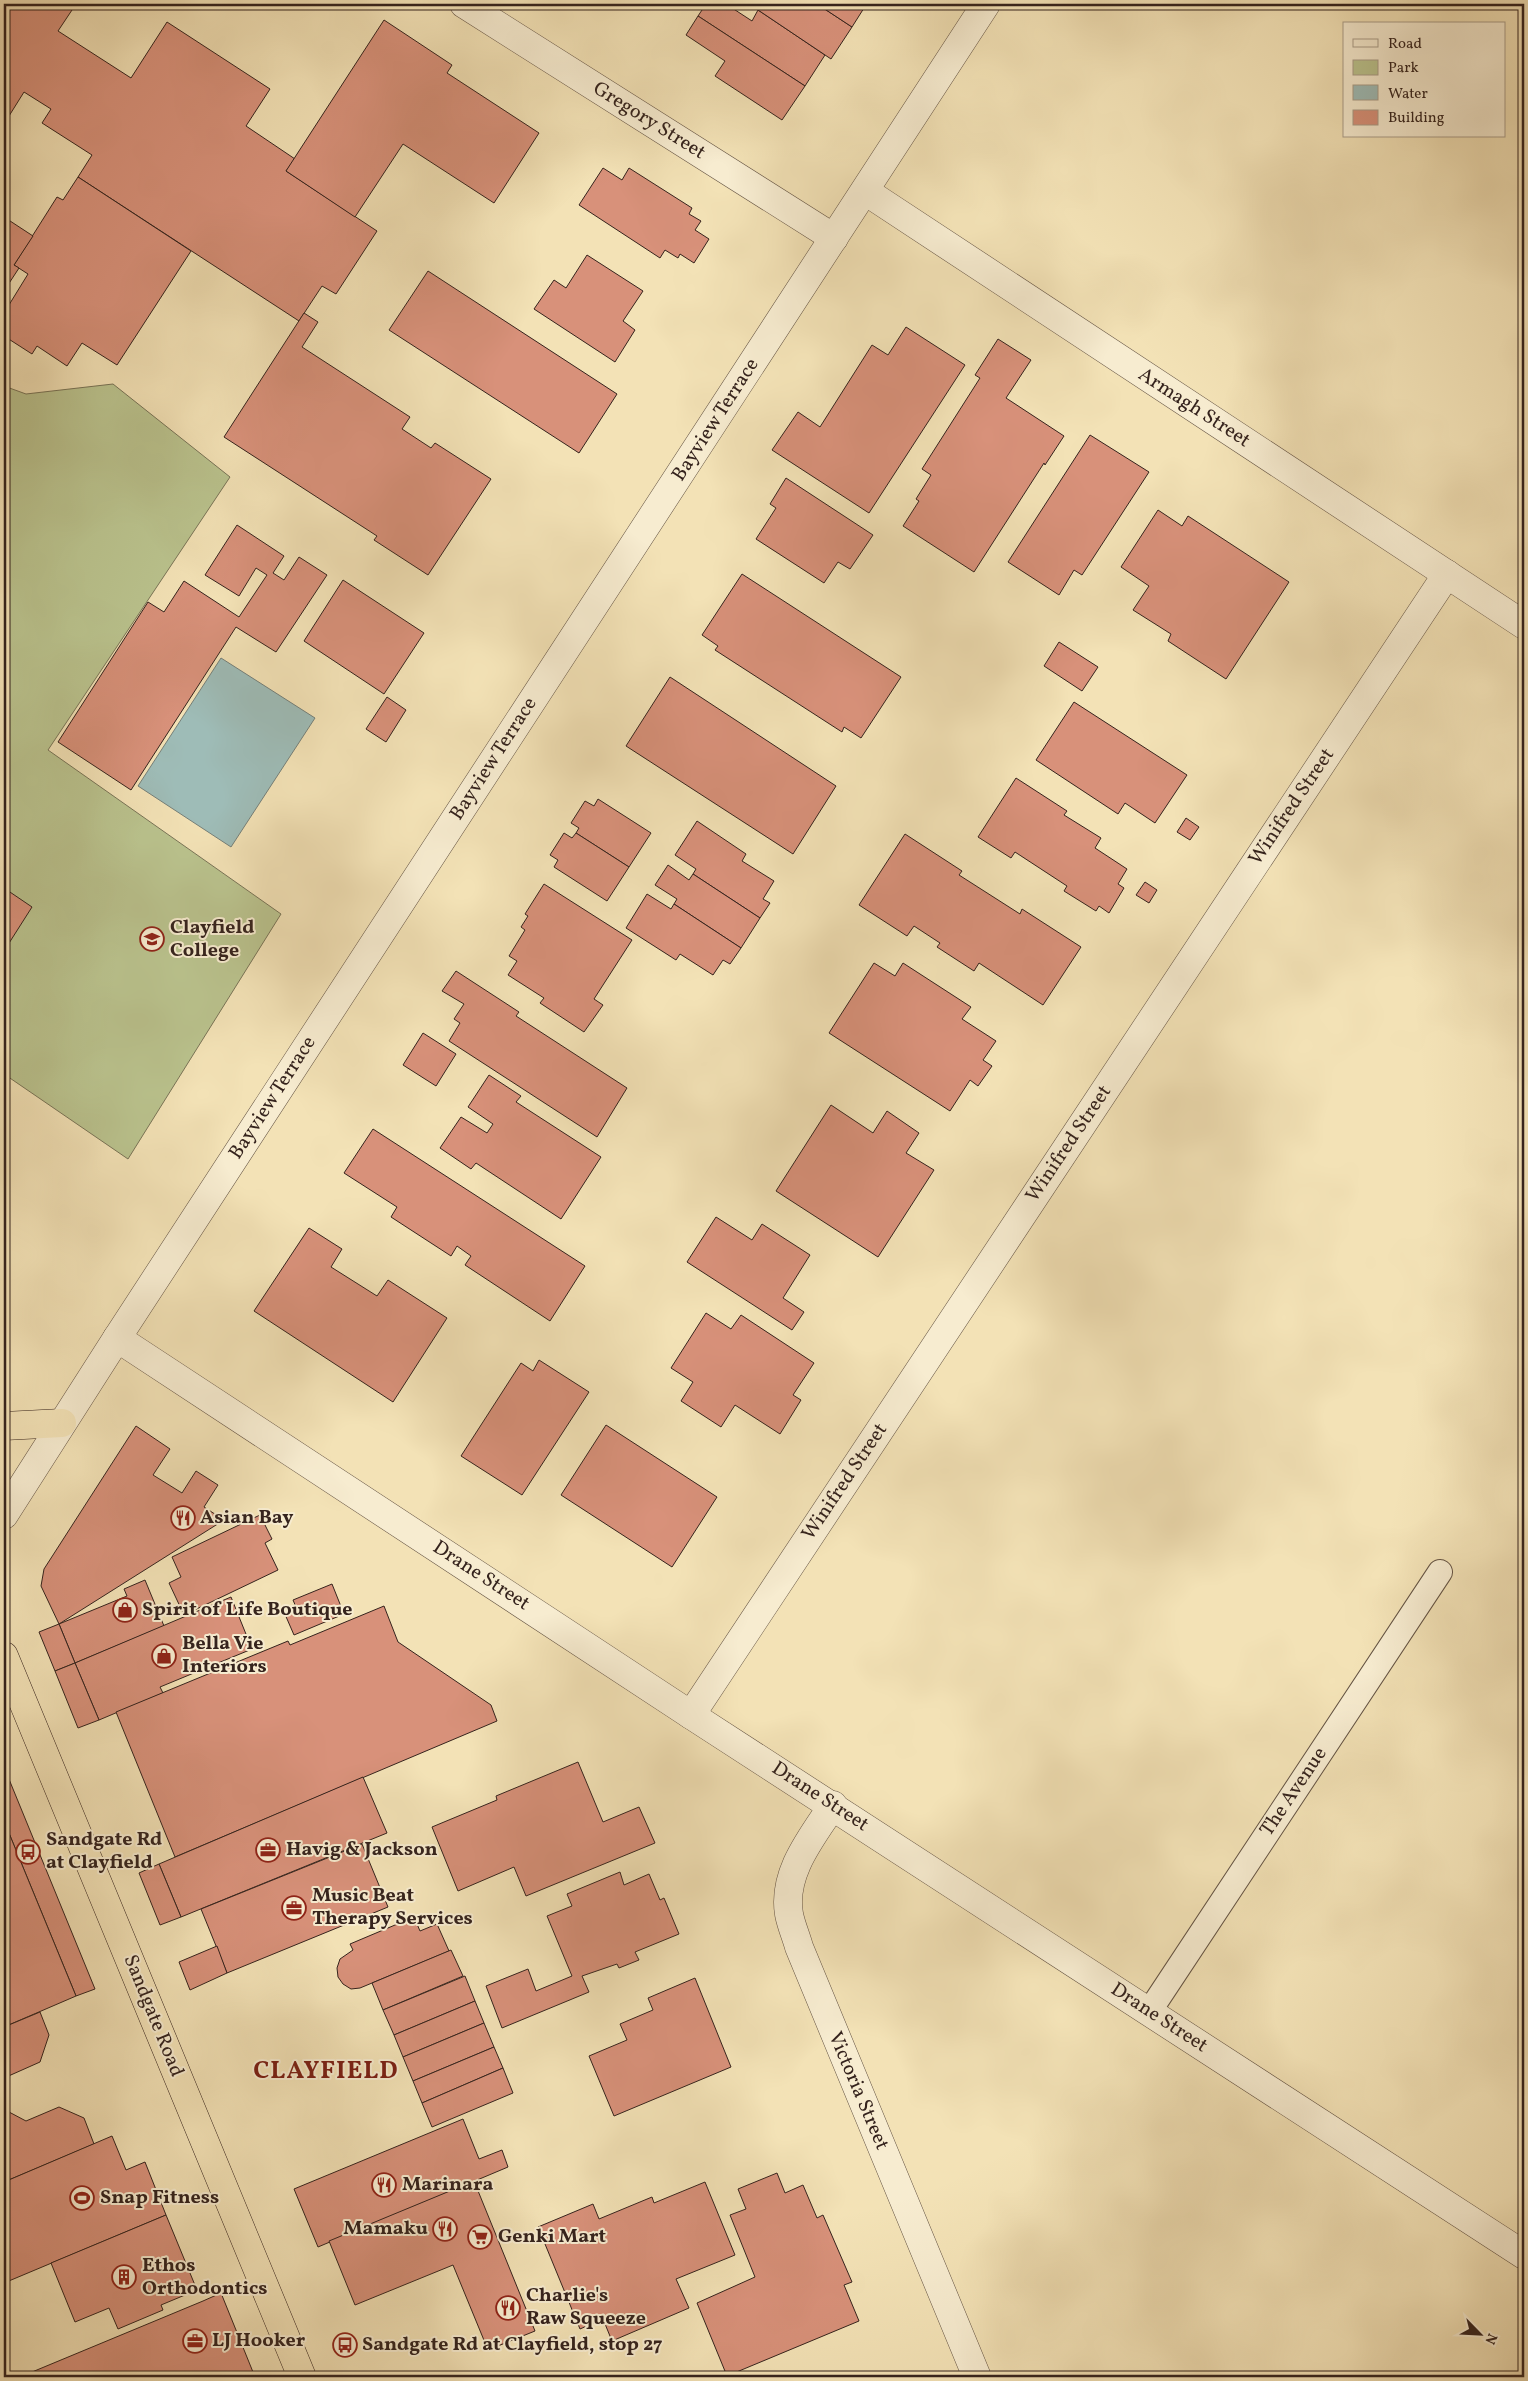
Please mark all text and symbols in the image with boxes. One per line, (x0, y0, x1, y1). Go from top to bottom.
legend (1343, 22, 1506, 138)
text: Road (1388, 34, 1422, 55)
text: Park (1388, 58, 1419, 79)
street label: Gregory Street (587, 75, 711, 167)
text: Water (1388, 84, 1428, 105)
text: Building (1388, 108, 1445, 129)
street label: Bayview Terrace (666, 353, 766, 487)
street label: Armagh Street (1132, 361, 1256, 455)
street label: Bayview Terrace (444, 692, 544, 826)
street label: Winifred Street (1242, 743, 1342, 871)
place label: Clayfield College (170, 914, 254, 965)
school or university icon: Clayfield College (139, 926, 165, 952)
street label: Bayview Terrace (223, 1031, 323, 1165)
street label: Winifred Street (1019, 1080, 1119, 1208)
street label: Winifred Street (795, 1418, 895, 1546)
place label: Asian Bay (200, 1504, 293, 1532)
restaurant icon: Asian Bay (170, 1505, 196, 1531)
street label: Drane Street (427, 1534, 535, 1618)
place label: Spirit of Life Boutique (142, 1596, 353, 1624)
shop icon: Spirit of Life Boutique (112, 1597, 138, 1623)
place label: Bella Vie Interiors (182, 1630, 267, 1681)
shop icon: Bella Vie Interiors (151, 1643, 177, 1669)
street label: The Avenue (1254, 1742, 1334, 1842)
street label: Drane Street (766, 1755, 874, 1839)
place label: Sandgate Rd at Clayfield (46, 1826, 162, 1877)
place label: Havig & Jackson (286, 1836, 438, 1864)
office icon: Havig & Jackson (255, 1837, 281, 1863)
bus stop icon: Sandgate Rd at Clayfield (15, 1839, 41, 1865)
place label: Music Beat Therapy Services (312, 1882, 473, 1933)
office icon: Music Beat Therapy Services (281, 1895, 307, 1921)
street label: Sandgate Road (116, 1951, 190, 2081)
street label: Drane Street (1105, 1976, 1213, 2060)
street label: Victoria Street (821, 2028, 895, 2154)
district label: CLAYFIELD (253, 2054, 399, 2089)
place label: Marinara (402, 2171, 493, 2199)
restaurant icon: Marinara (371, 2172, 397, 2198)
place label: Snap Fitness (100, 2184, 219, 2212)
sports icon: Snap Fitness (69, 2185, 95, 2211)
place label: Mamaku (343, 2215, 428, 2243)
restaurant icon: Mamaku (432, 2216, 458, 2242)
place label: Genki Mart (498, 2223, 607, 2251)
supermarket icon: Genki Mart (467, 2224, 493, 2250)
place label: Ethos Orthodontics (142, 2252, 268, 2303)
building icon: Ethos Orthodontics (111, 2264, 137, 2290)
place label: Charlie's Raw Squeeze (526, 2282, 646, 2333)
restaurant icon: Charlie's Raw Squeeze (495, 2295, 521, 2321)
north arrow (1456, 2308, 1506, 2358)
place label: LJ Hooker (212, 2327, 306, 2355)
office icon: LJ Hooker (182, 2328, 208, 2354)
text: N (1480, 2330, 1501, 2347)
place label: Sandgate Rd at Clayfield, stop 27 (362, 2331, 663, 2359)
bus stop icon: Sandgate Rd at Clayfield, stop 27 (332, 2332, 358, 2358)

